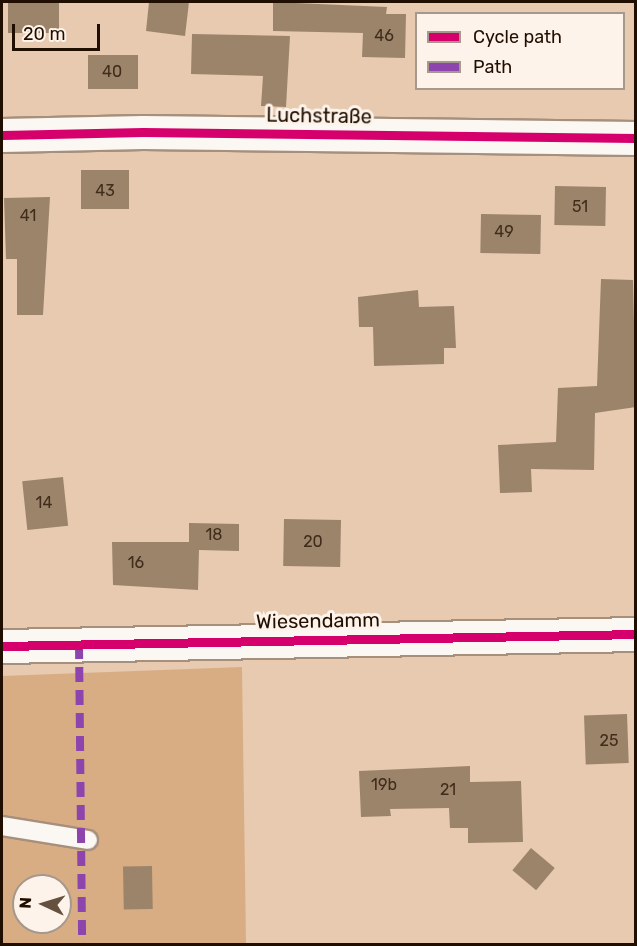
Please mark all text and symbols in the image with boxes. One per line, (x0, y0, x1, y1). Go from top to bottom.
scale bar (15, 12, 104, 50)
legend (415, 12, 625, 90)
text: 20 m (23, 23, 65, 45)
house number: 46 (374, 26, 394, 46)
text: Cycle path (473, 26, 562, 48)
text: Path (473, 56, 512, 78)
house number: 40 (102, 62, 122, 82)
street label: Luchstraße (266, 103, 372, 129)
house number: 43 (95, 181, 115, 201)
house number: 51 (572, 197, 588, 217)
house number: 41 (20, 206, 36, 226)
house number: 49 (494, 222, 514, 242)
house number: 14 (36, 493, 52, 513)
house number: 18 (205, 525, 223, 545)
house number: 20 (303, 532, 323, 552)
house number: 16 (128, 553, 144, 573)
street label: Wiesendamm (256, 608, 380, 634)
house number: 25 (600, 731, 618, 751)
house number: 19b (371, 775, 397, 795)
house number: 21 (440, 780, 456, 800)
north arrow (12, 874, 72, 934)
text: N (16, 896, 35, 909)

